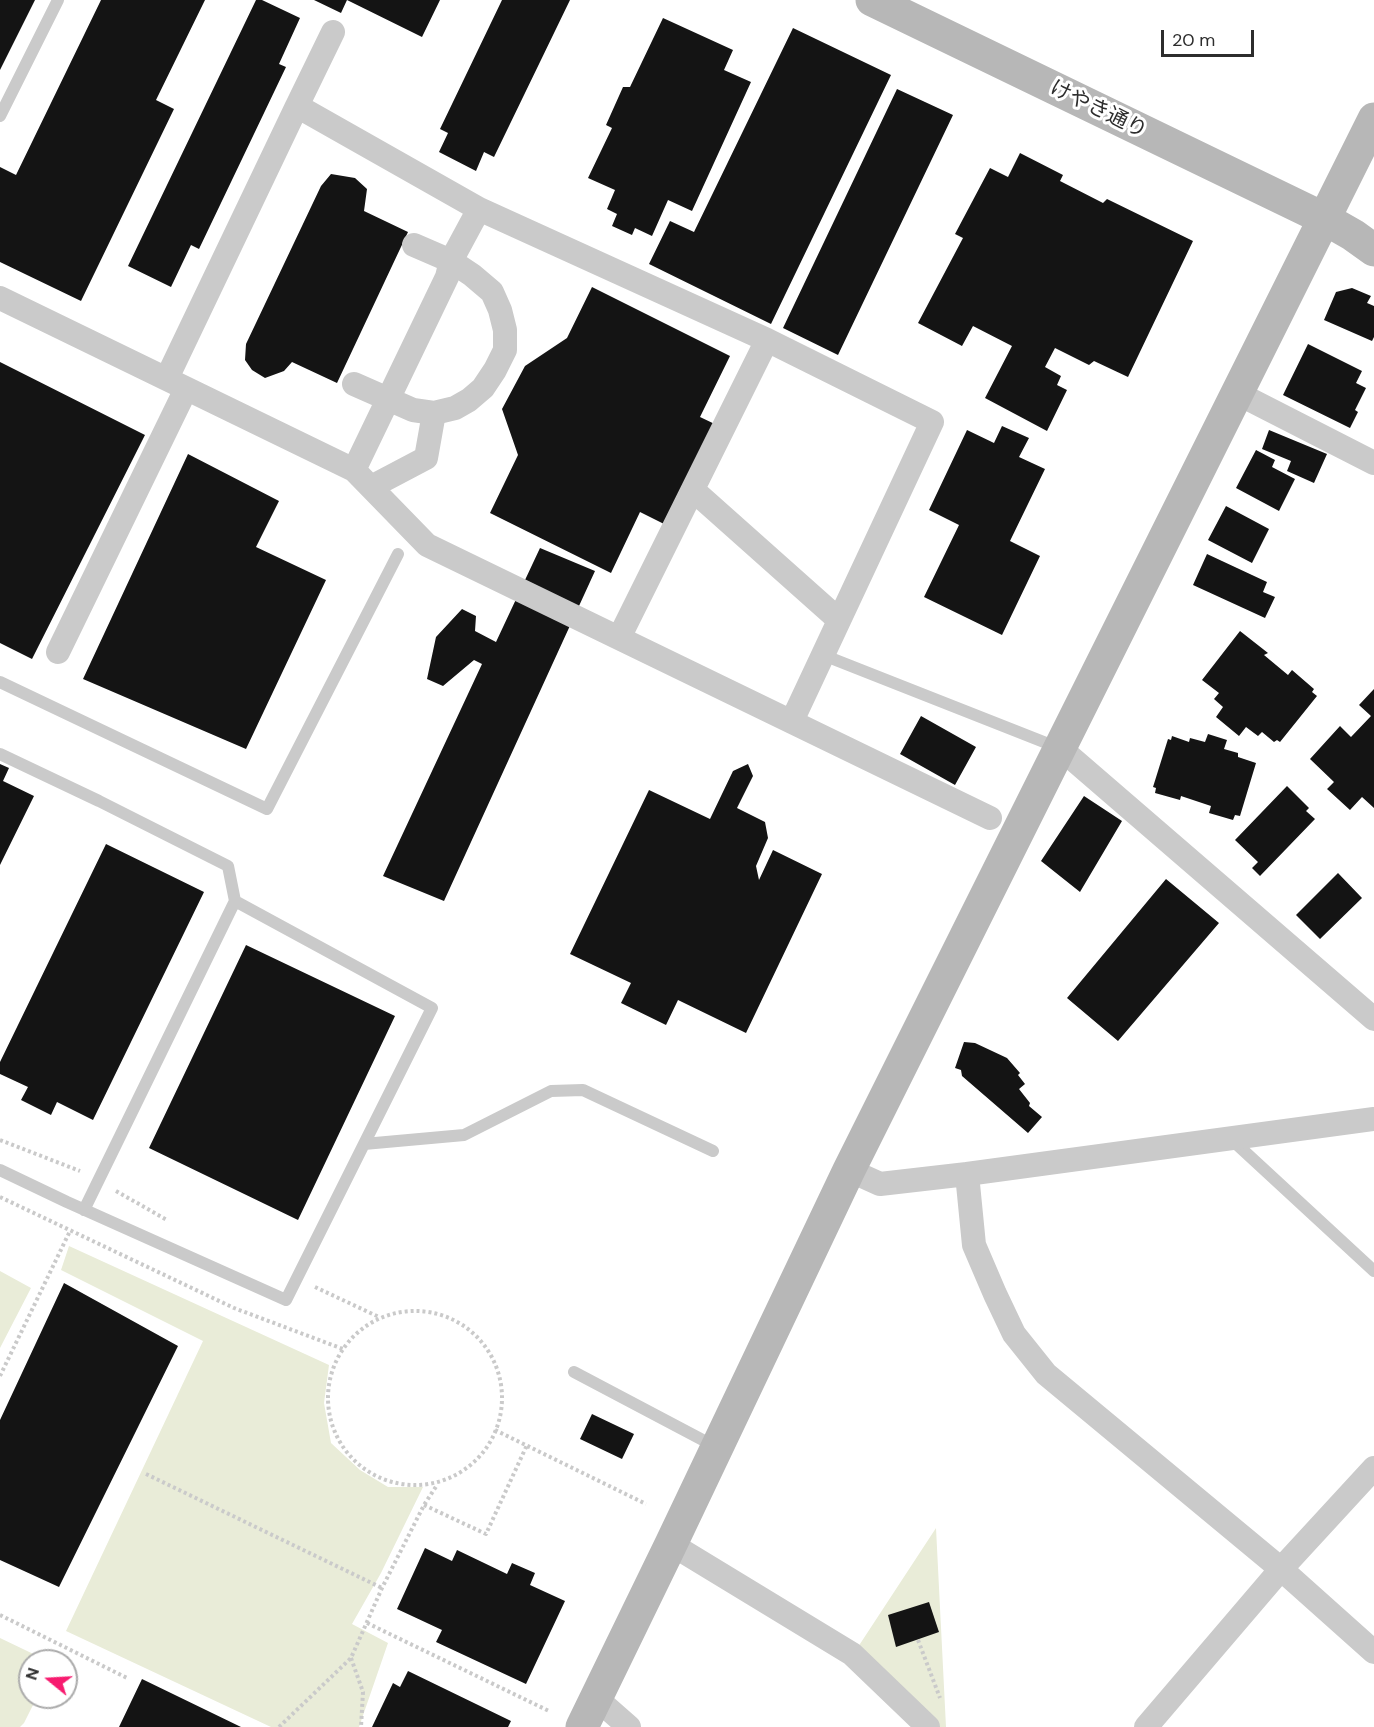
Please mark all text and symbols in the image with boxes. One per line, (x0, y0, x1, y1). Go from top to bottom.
scale bar (1164, 18, 1257, 56)
text: 20 m (1172, 28, 1215, 52)
street label: けやき通り (1045, 76, 1151, 144)
north arrow (18, 1649, 78, 1709)
text: N (21, 1665, 44, 1683)

